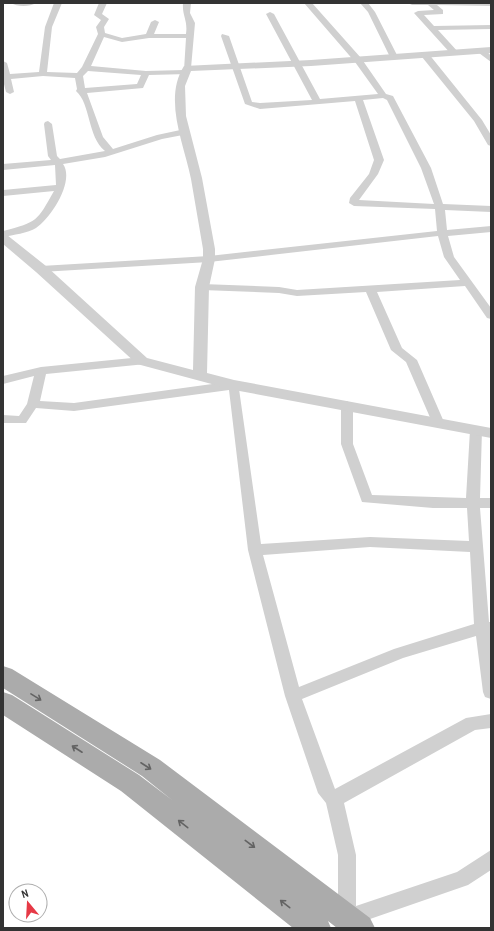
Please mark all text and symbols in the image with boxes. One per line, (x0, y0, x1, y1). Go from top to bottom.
one-way arrow (30, 693, 42, 701)
one-way arrow (71, 744, 83, 752)
one-way arrow (140, 762, 151, 770)
one-way arrow (177, 820, 188, 828)
one-way arrow (245, 840, 256, 848)
north arrow (8, 883, 48, 923)
text: N (20, 886, 30, 901)
one-way arrow (280, 900, 291, 908)

